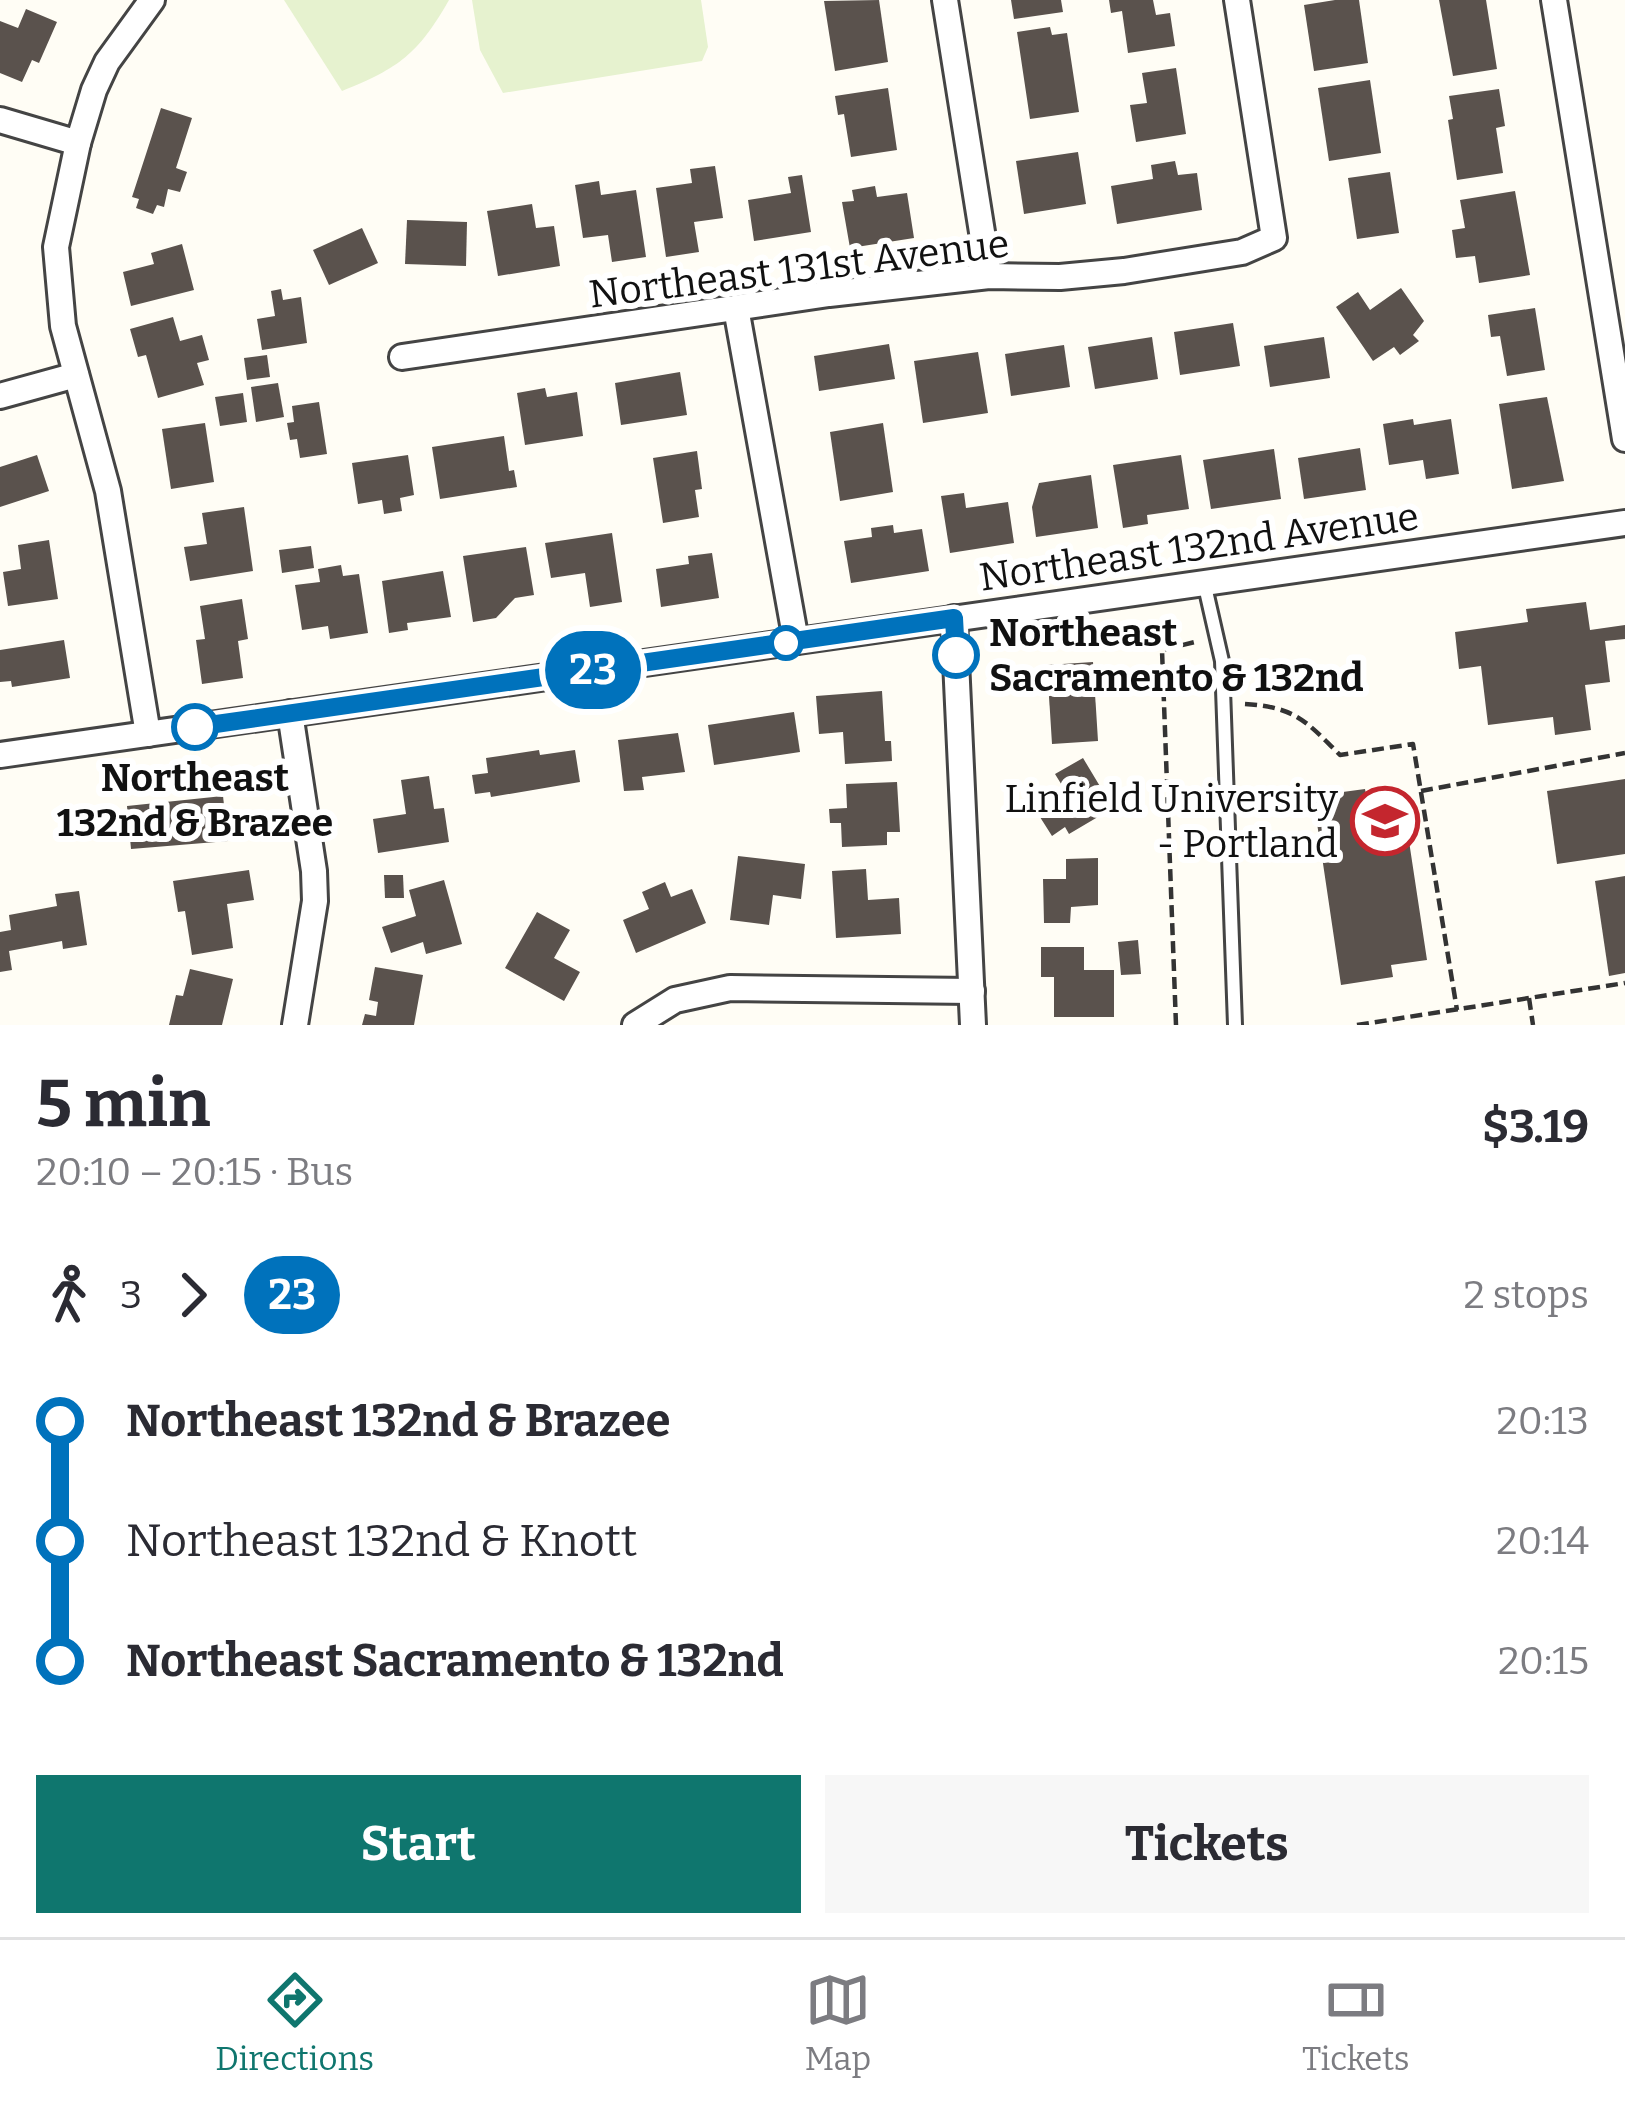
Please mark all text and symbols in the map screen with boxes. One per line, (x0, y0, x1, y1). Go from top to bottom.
street label: Northeast 131st Avenue (586, 220, 1012, 318)
street label: Northeast 132nd Avenue (976, 493, 1422, 601)
place label: Northeast Sacramento & 132nd (989, 610, 1364, 701)
unlabelled marker (770, 627, 802, 659)
line badge: 23 (539, 631, 647, 709)
marker: Northeast Sacramento & 132nd (934, 633, 978, 677)
text: 23 (569, 645, 617, 695)
marker: Northeast 132nd & Brazee (173, 705, 217, 749)
place label: Northeast 132nd & Brazee (57, 755, 333, 846)
place label: Linfield University - Portland (1004, 776, 1338, 867)
school or university icon: Linfield University - Portland (1350, 786, 1420, 856)
text: 5 min (36, 1064, 210, 1143)
text: $3.19 (1482, 1100, 1589, 1154)
text: 20:10 – 20:15 · Bus (36, 1149, 353, 1195)
icon: walk (36, 1262, 102, 1328)
icon: forward (160, 1262, 226, 1328)
text: 23 (268, 1270, 316, 1320)
text: 3 (120, 1272, 142, 1318)
text: 2 stops (1463, 1272, 1589, 1318)
text: Northeast 132nd & Brazee (126, 1394, 670, 1448)
text: 20:13 (1496, 1398, 1589, 1444)
text: Northeast 132nd & Knott (126, 1514, 637, 1568)
text: 20:14 (1496, 1518, 1589, 1564)
text: Northeast Sacramento & 132nd (126, 1634, 784, 1688)
text: 20:15 (1498, 1638, 1589, 1684)
button: Start (36, 1775, 801, 1913)
button: Tickets (825, 1775, 1589, 1913)
tab: Directions (215, 1967, 374, 2079)
tab: Map (805, 1967, 871, 2079)
tab: Tickets (1302, 1967, 1410, 2079)

